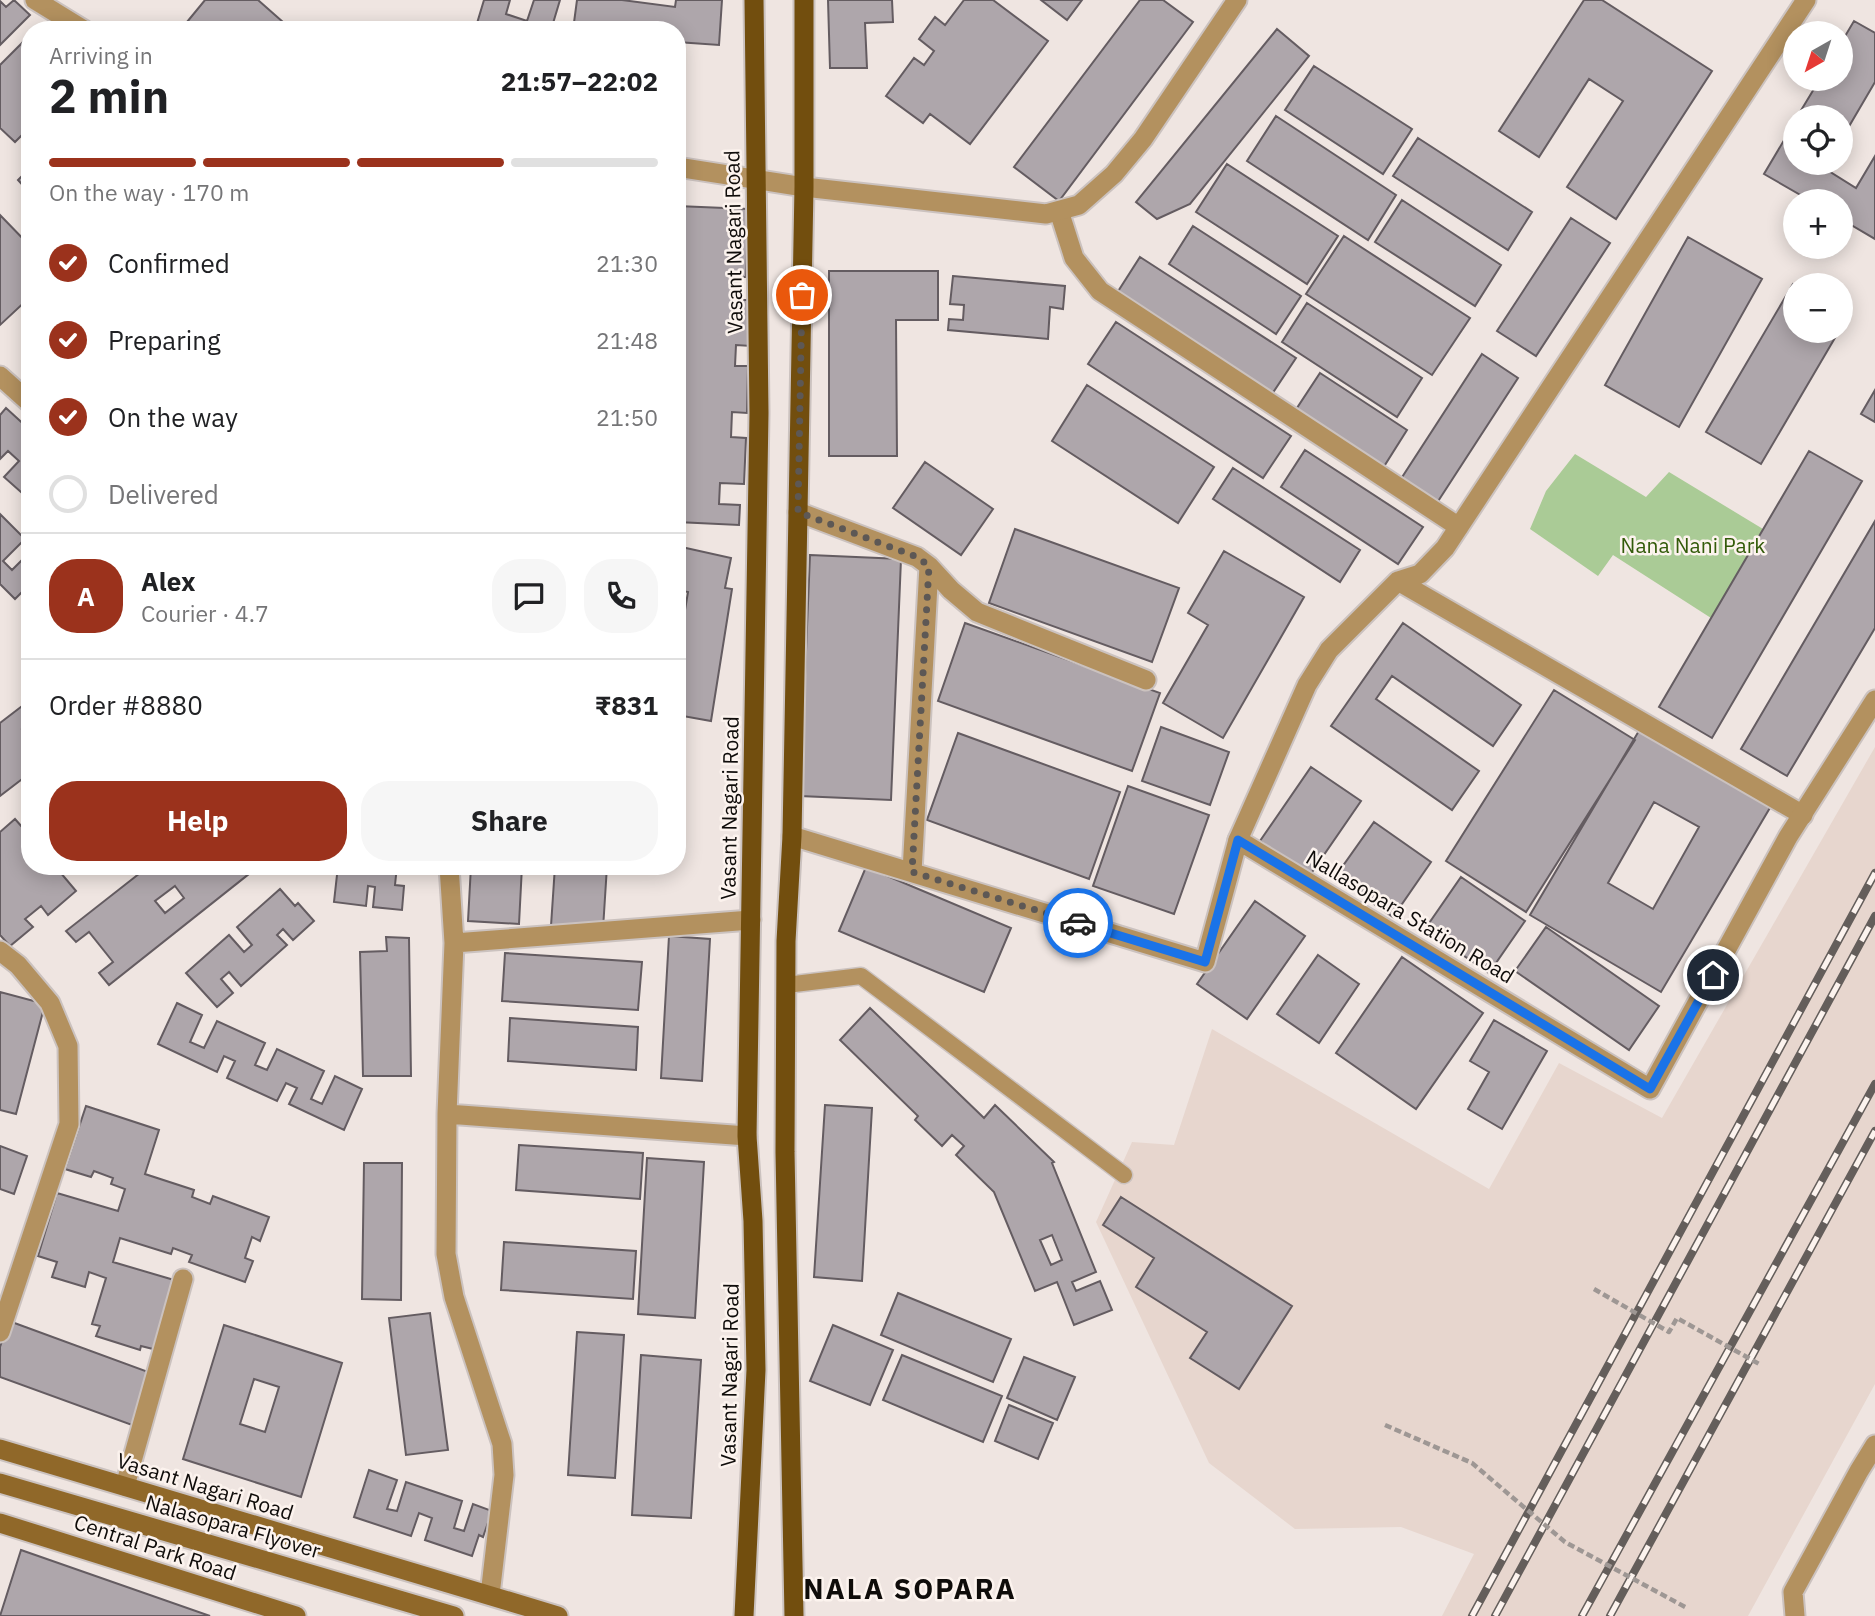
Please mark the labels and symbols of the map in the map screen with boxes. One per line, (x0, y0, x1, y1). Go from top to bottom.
north arrow (1783, 21, 1853, 91)
street label: Vasant Nagari Road (717, 150, 749, 334)
pin (772, 265, 832, 325)
park label: Nana Nani Park (1621, 531, 1765, 559)
street label: Vasant Nagari Road (713, 716, 745, 900)
street label: Nallasopara Station Road (1301, 843, 1520, 989)
courier (1043, 888, 1113, 958)
pin (1683, 945, 1743, 1005)
street label: Vasant Nagari Road (713, 1283, 745, 1467)
street label: Vasant Nagari Road (113, 1446, 297, 1526)
street label: Nalasopara Flyover (143, 1488, 324, 1564)
street label: Central Park Road (71, 1508, 240, 1586)
district label: NALA SOPARA (803, 1570, 1017, 1607)

